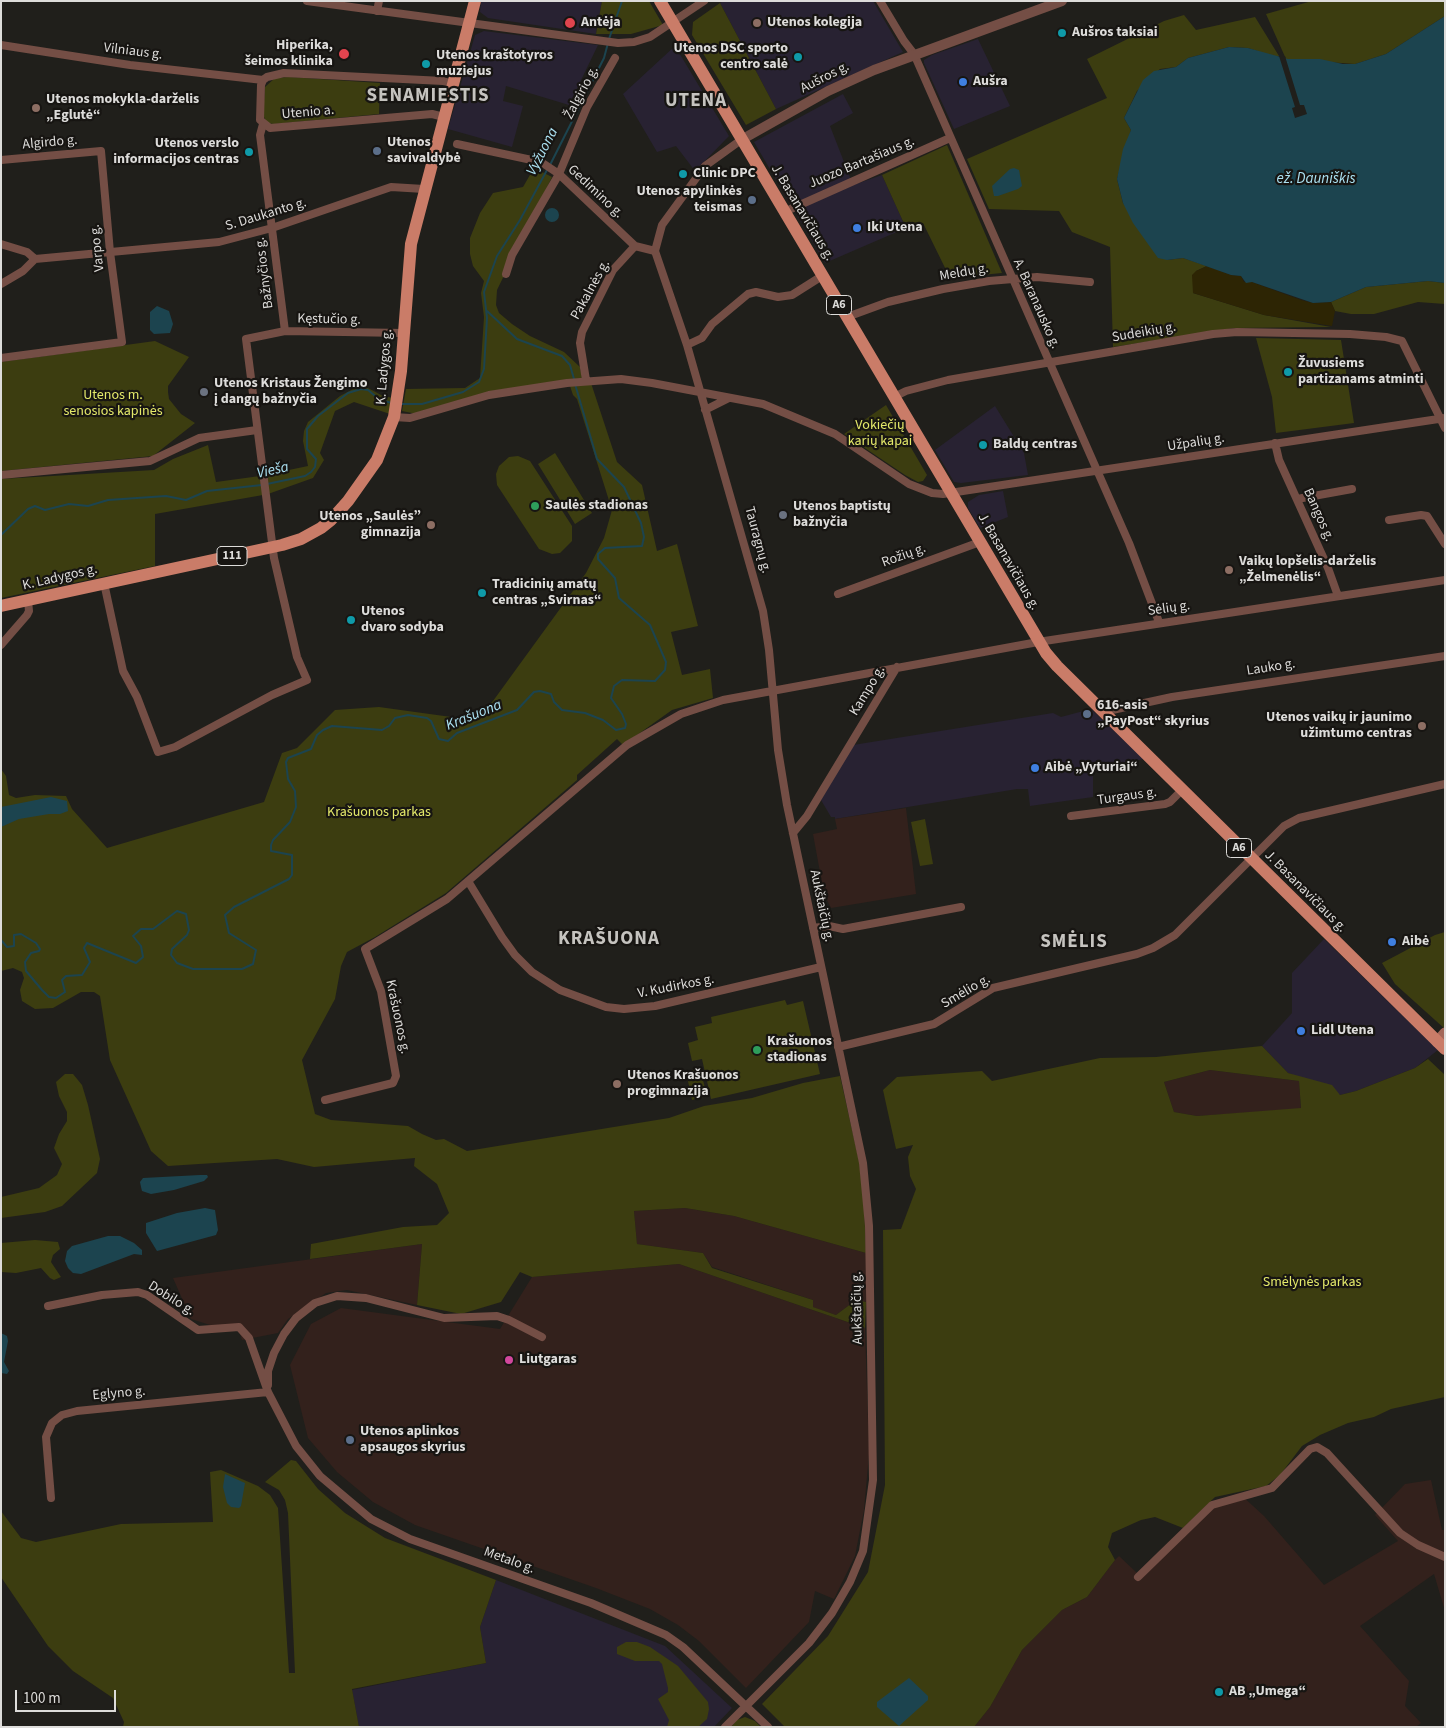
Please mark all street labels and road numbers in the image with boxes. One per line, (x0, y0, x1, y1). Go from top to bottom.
street label: Vilniaus g. (103, 40, 163, 64)
street label: Aušros g. (798, 59, 852, 97)
street label: Žalgirio g. (561, 64, 603, 122)
street label: Utenio a. (281, 102, 335, 124)
street label: Algirdo g. (22, 132, 78, 154)
street label: Juozo Bartašiaus g. (807, 133, 917, 193)
street label: Gedimino g. (564, 162, 626, 222)
street label: J. Basanavičiaus g. (767, 162, 837, 264)
street label: S. Daukanto g. (223, 195, 309, 235)
street label: Varpo g. (87, 223, 109, 273)
street label: Bažnyčios g. (252, 236, 278, 310)
street label: A. Baranausko g. (1009, 256, 1063, 352)
street label: Pakalnės g. (568, 257, 614, 323)
street label: Meldų g. (938, 260, 990, 286)
road number: A6 (826, 296, 852, 314)
street label: Kęstučio g. (297, 311, 361, 329)
street label: Sudeikių g. (1111, 319, 1177, 347)
street label: K. Ladygos g. (373, 328, 397, 406)
street label: Užpalių g. (1166, 430, 1226, 456)
street label: Bangos g. (1299, 486, 1337, 544)
street label: Tauragnų g. (740, 505, 774, 575)
street label: J. Basanavičiaus g. (973, 510, 1043, 614)
street label: Rožių g. (880, 540, 928, 572)
road number: 111 (217, 546, 247, 566)
street label: K. Ladygos g. (21, 561, 99, 595)
street label: Sėlių g. (1147, 598, 1191, 620)
street label: Lauko g. (1245, 656, 1297, 680)
street label: Kampo g. (847, 663, 889, 719)
street label: Turgaus g. (1096, 785, 1158, 809)
road number: A6 (1226, 838, 1252, 858)
street label: J. Basanavičiaus g. (1260, 847, 1350, 937)
street label: Aukštaičių g. (805, 868, 837, 944)
street label: V. Kudirkos g. (636, 971, 716, 1003)
street label: Smėlio g. (938, 971, 994, 1013)
street label: Krašuonos g. (381, 978, 413, 1056)
street label: Aukštaičių g. (849, 1271, 867, 1345)
street label: Dobilo g. (145, 1278, 197, 1320)
street label: Eglyno g. (92, 1383, 146, 1405)
street label: Metalo g. (481, 1544, 537, 1578)

